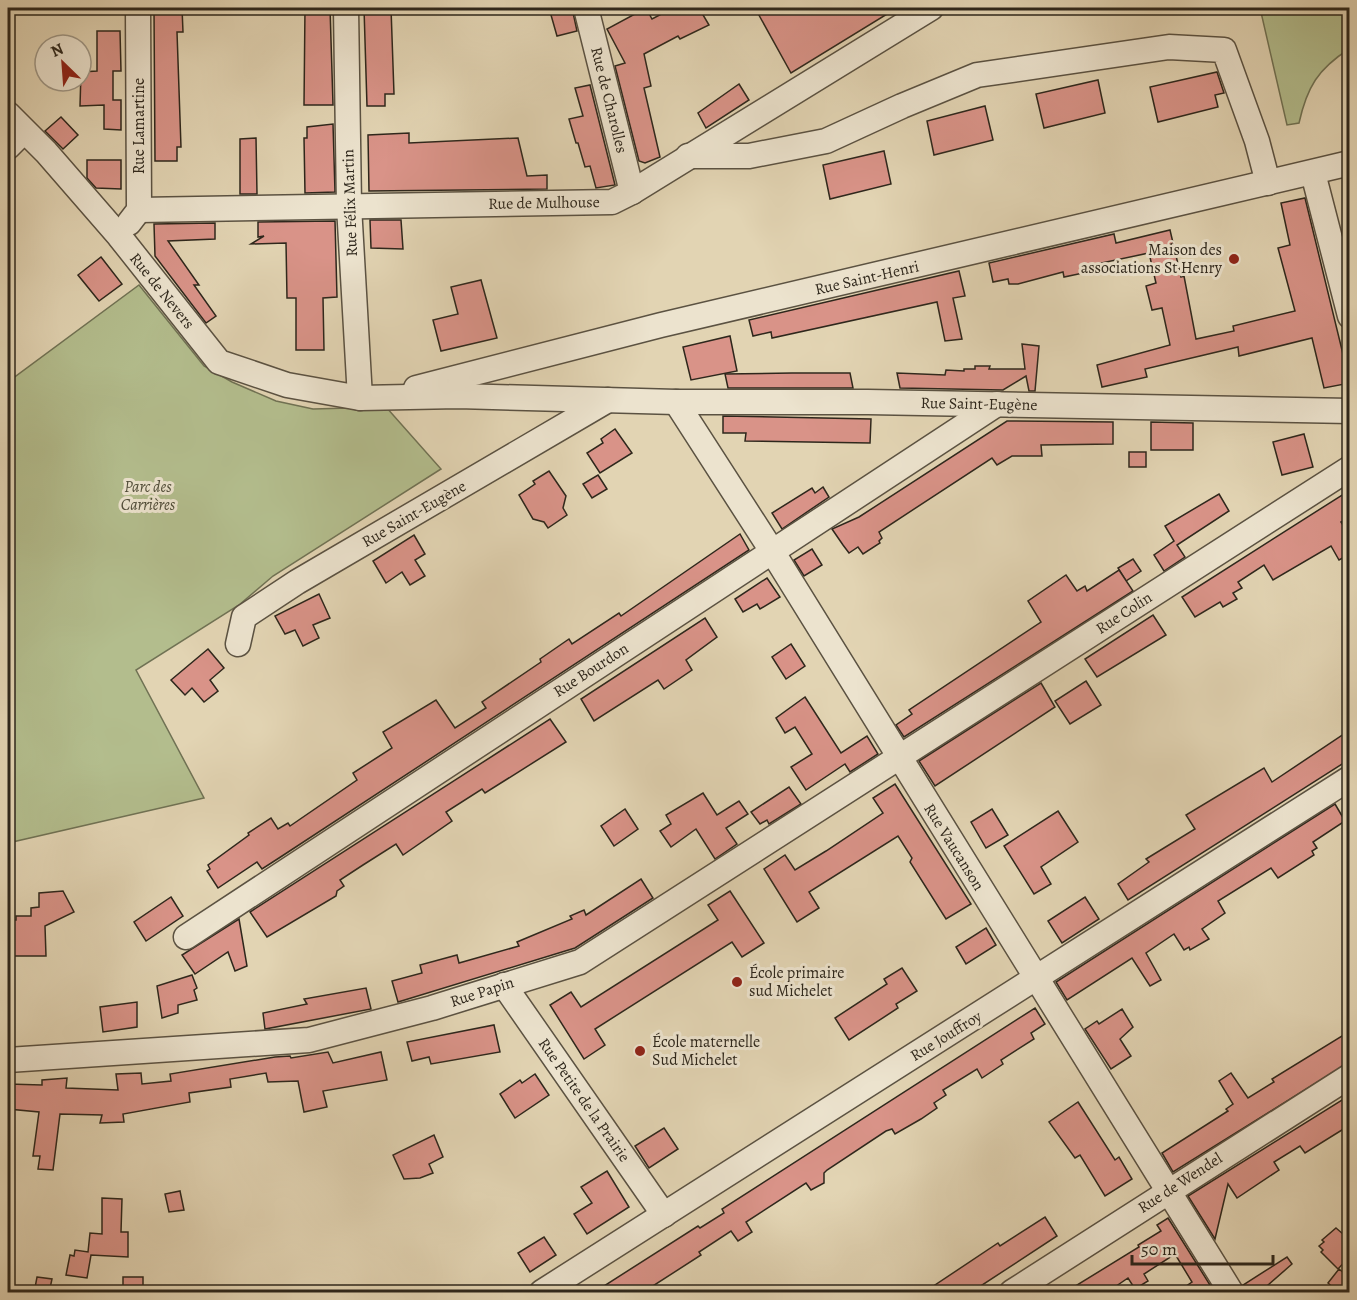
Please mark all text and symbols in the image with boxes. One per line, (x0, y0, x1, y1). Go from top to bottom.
north arrow (33, 33, 93, 93)
text: N (47, 38, 67, 63)
street label: Rue de Charolles (585, 45, 633, 155)
street label: Rue Lamartine (128, 78, 150, 174)
street label: Rue Félix Martin (337, 149, 363, 257)
street label: Rue de Mulhouse (488, 191, 600, 215)
place label: Maison des associations St Henry (1081, 239, 1223, 279)
street label: Rue de Nevers (124, 248, 200, 334)
marker: Maison des associations St Henry (1227, 252, 1241, 266)
street label: Rue Saint-Henri (813, 255, 921, 301)
street label: Rue Saint-Eugène (920, 392, 1038, 416)
street label: Rue Saint-Eugène (358, 475, 470, 553)
park label: Parc des Carrières (121, 476, 176, 516)
street label: Rue Colin (1092, 586, 1157, 639)
street label: Rue Bourdon (549, 637, 633, 703)
street label: Rue Vaucanson (918, 799, 990, 895)
place label: École primaire sud Michelet (749, 962, 844, 1002)
street label: Rue Papin (447, 971, 517, 1013)
marker: École primaire sud Michelet (730, 975, 744, 989)
street label: Rue Jouffroy (906, 1005, 987, 1067)
place label: École maternelle Sud Michelet (652, 1031, 760, 1071)
street label: Rue Petite de la Prairie (533, 1034, 635, 1166)
marker: École maternelle Sud Michelet (633, 1044, 647, 1058)
street label: Rue de Wendel (1134, 1147, 1227, 1219)
scale bar (1132, 1228, 1273, 1266)
text: 50 m (1141, 1237, 1177, 1261)

